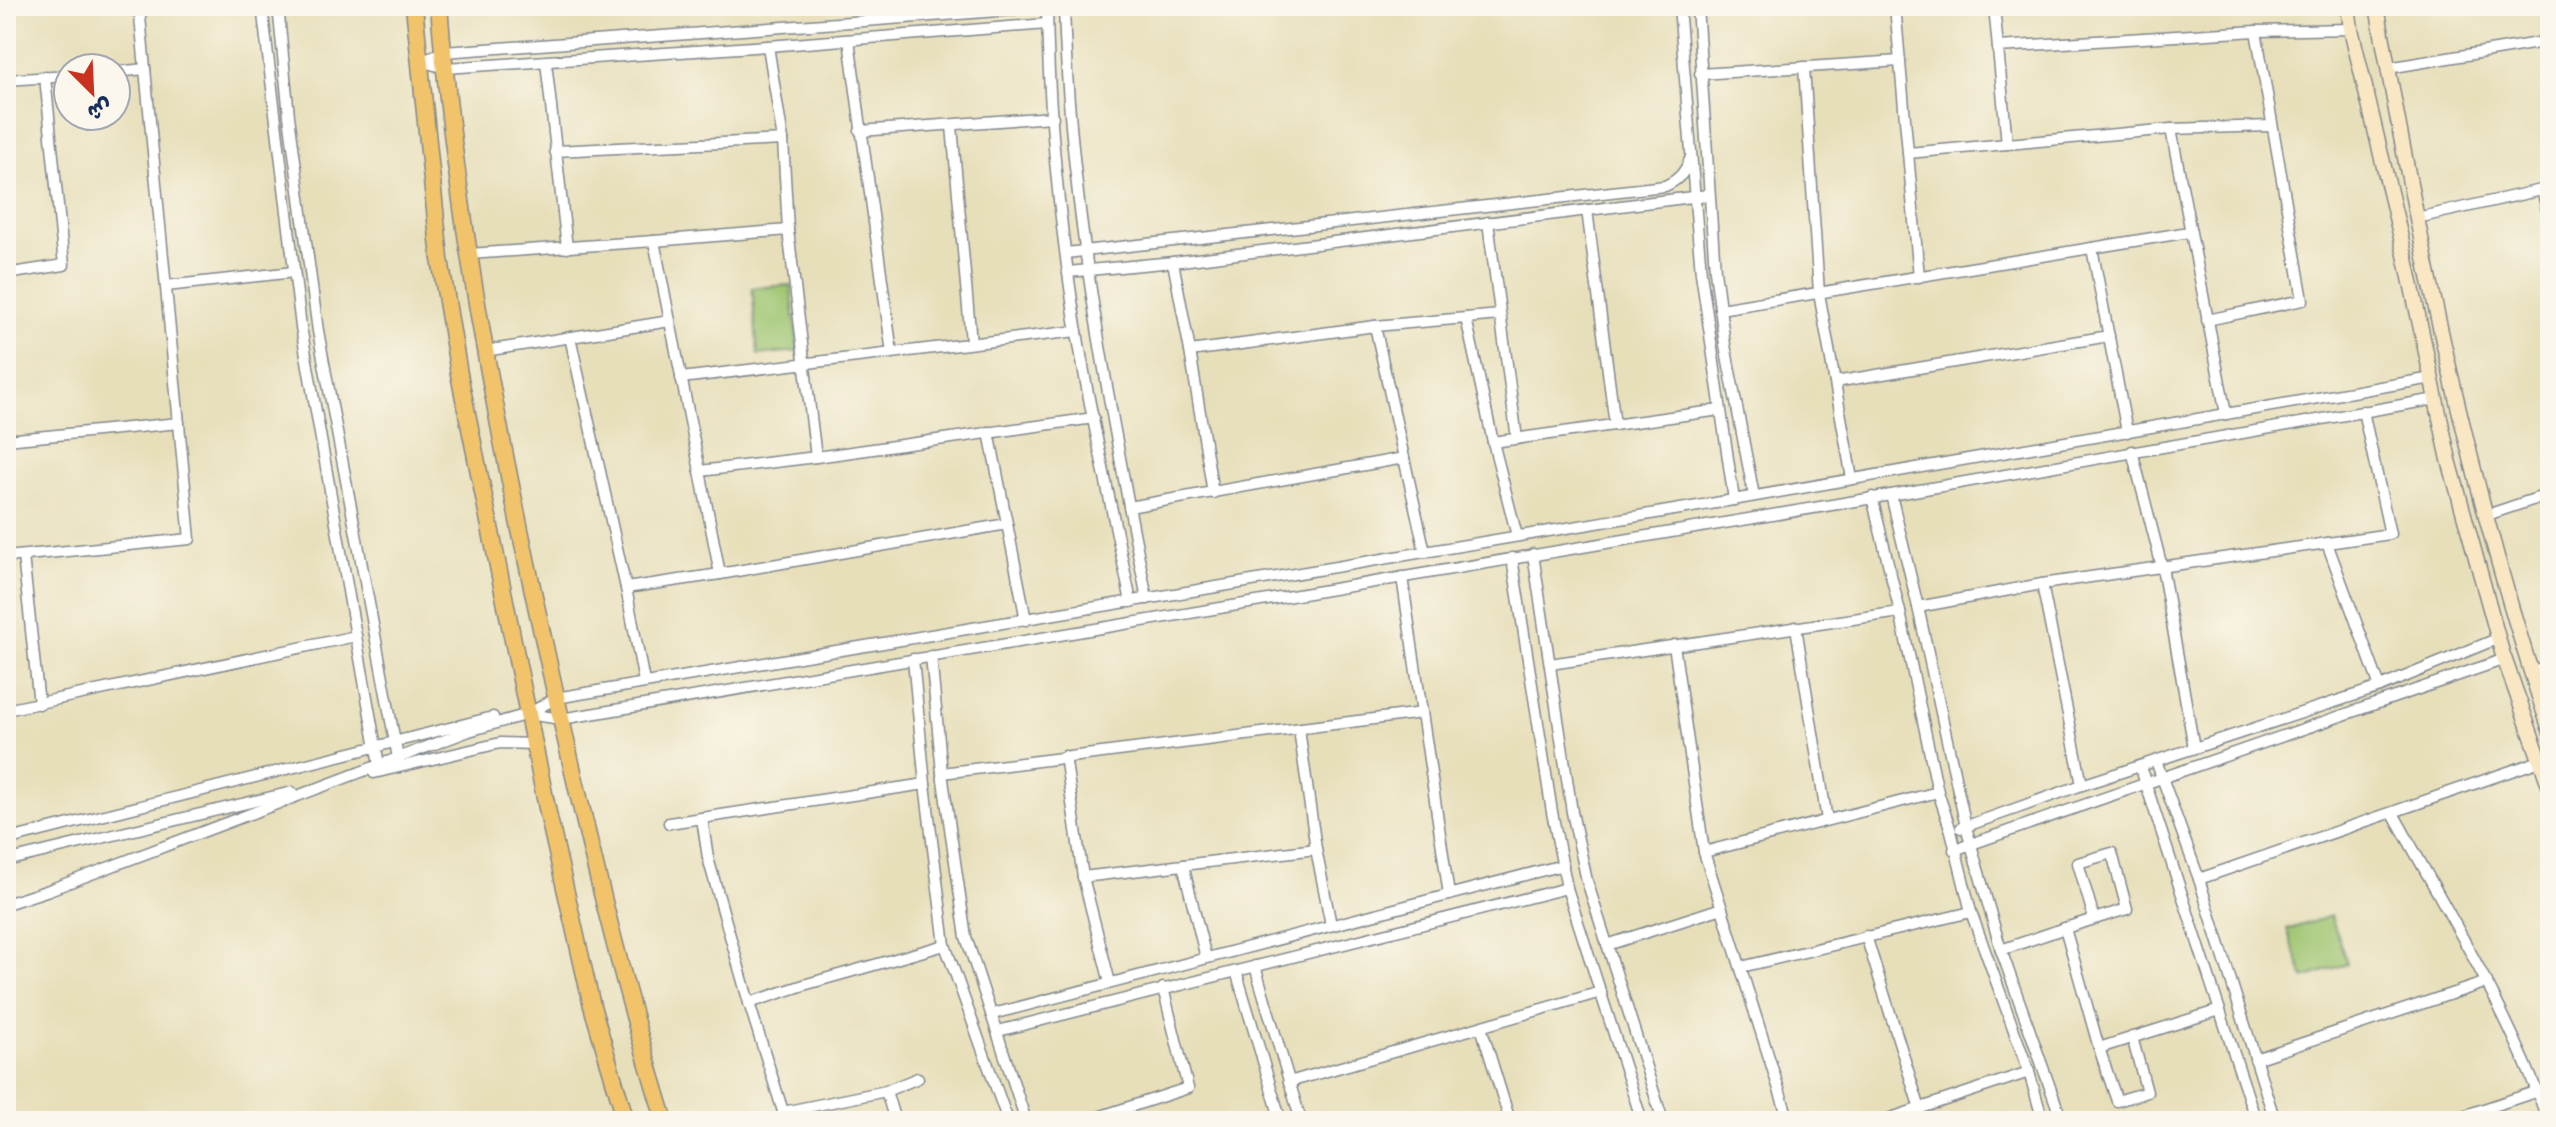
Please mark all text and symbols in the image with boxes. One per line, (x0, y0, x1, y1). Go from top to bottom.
north arrow (52, 52, 132, 132)
text: ش (82, 90, 115, 123)

